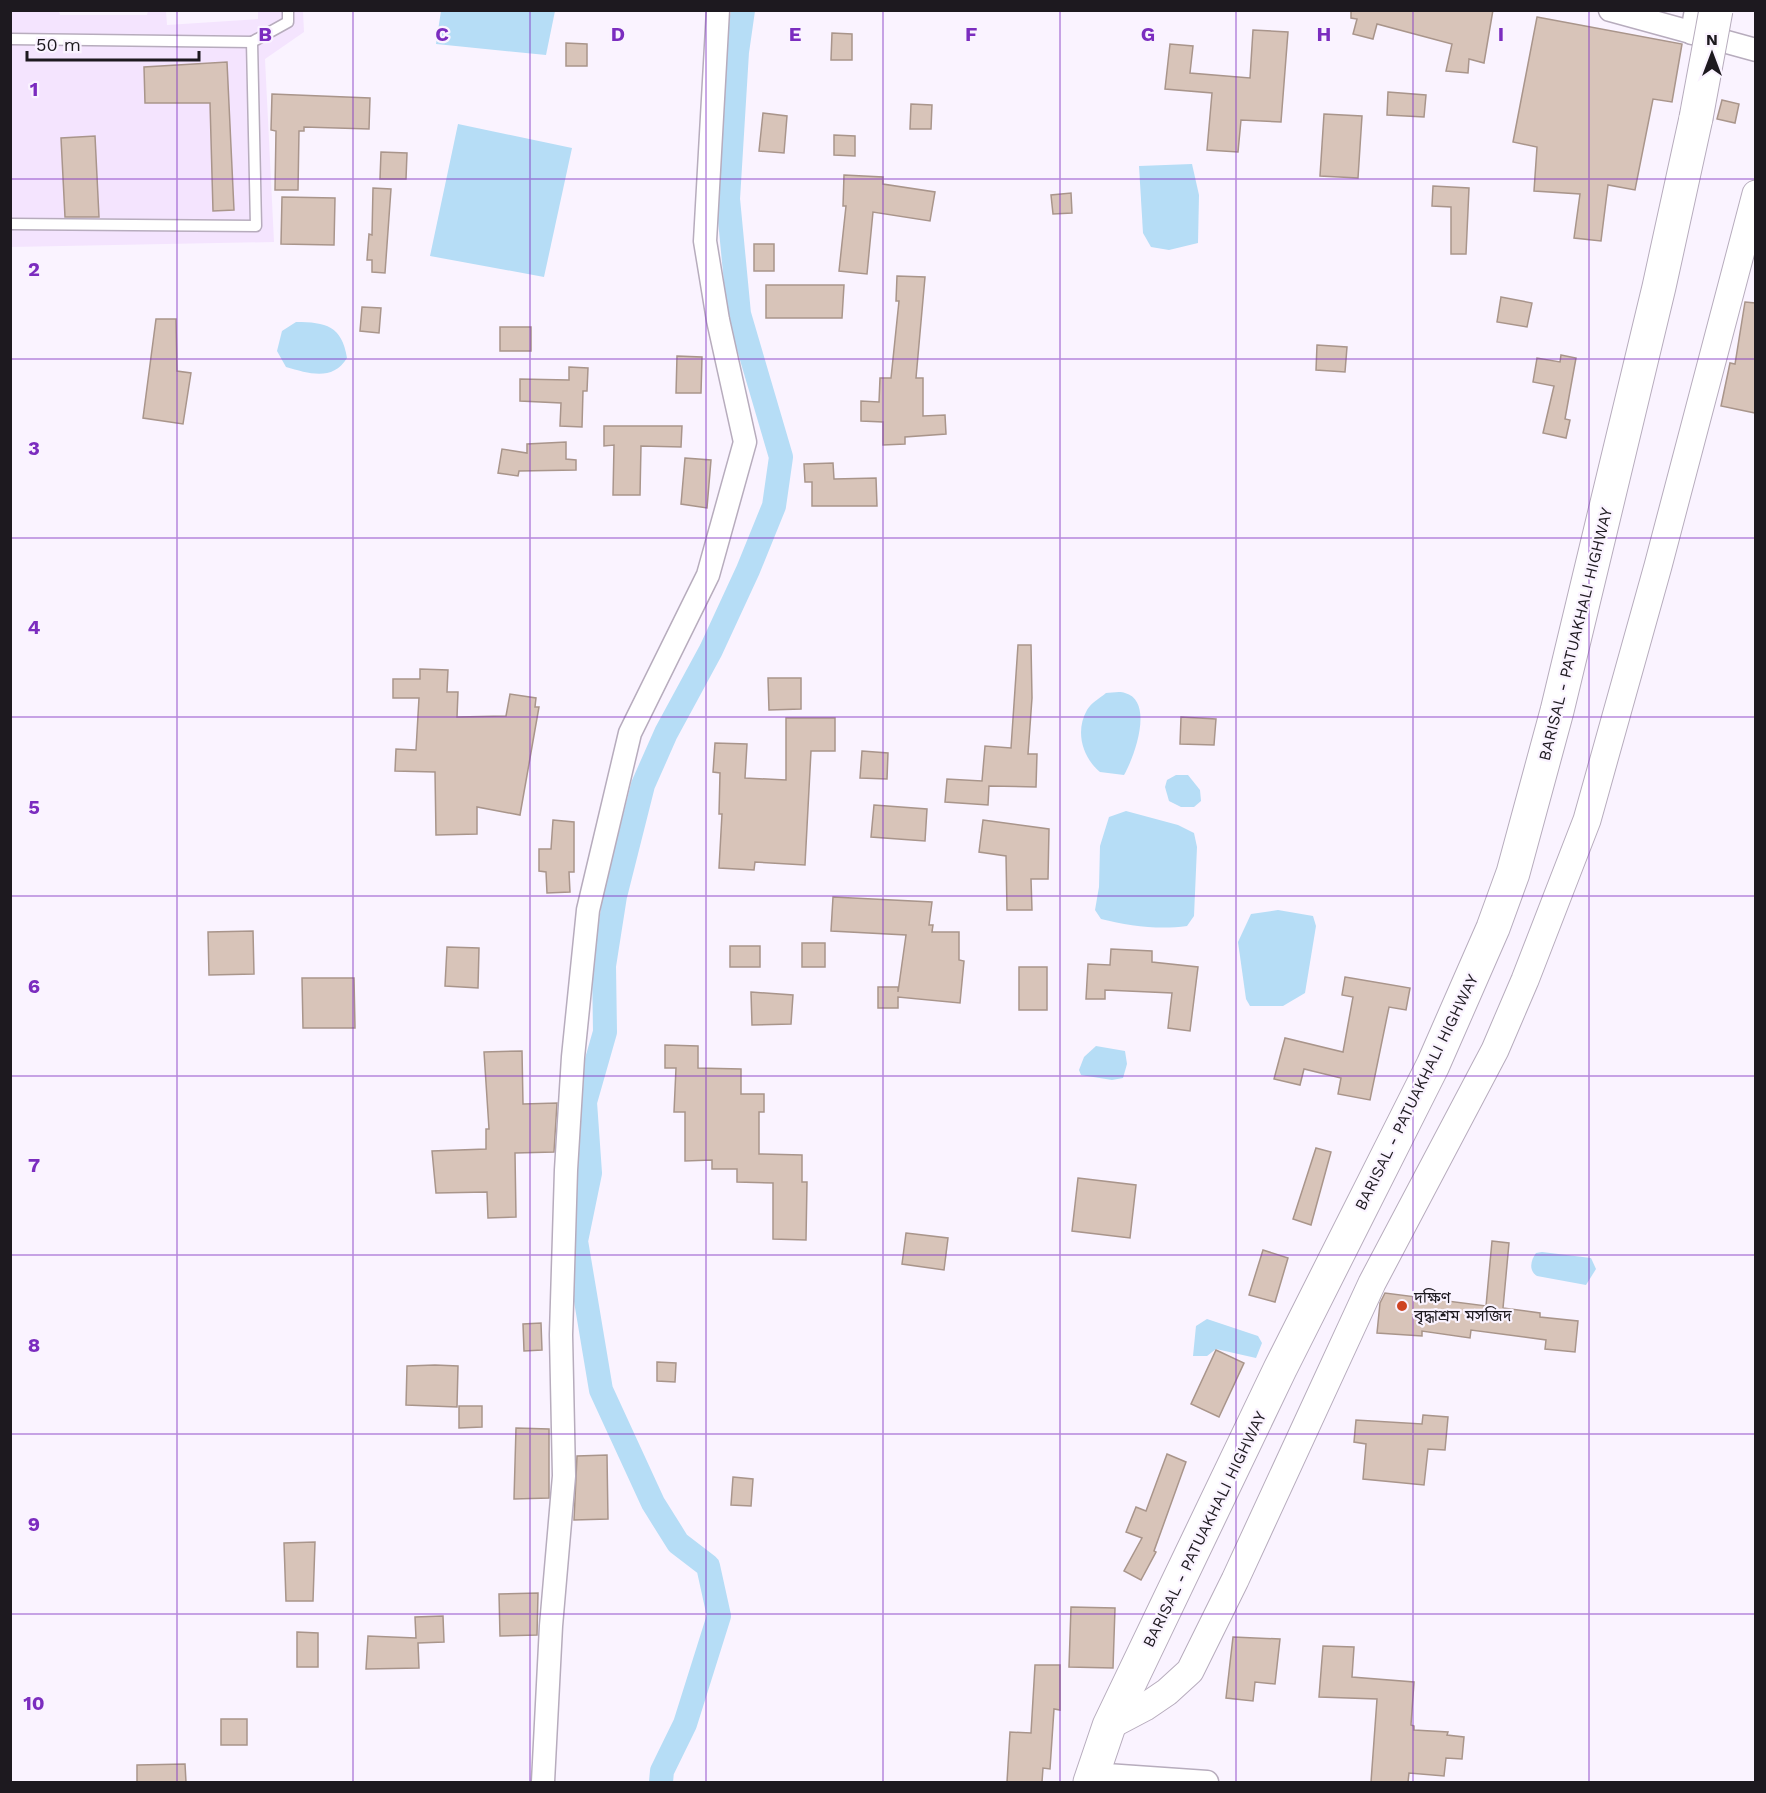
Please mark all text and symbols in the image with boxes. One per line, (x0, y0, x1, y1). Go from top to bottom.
text: B (258, 22, 272, 46)
text: C (435, 22, 449, 46)
text: D (611, 22, 625, 46)
text: E (789, 22, 801, 46)
text: F (965, 22, 977, 46)
text: G (1141, 22, 1155, 46)
text: H (1317, 22, 1331, 46)
text: I (1498, 22, 1504, 46)
scale bar (27, 24, 200, 62)
north arrow (1682, 24, 1742, 84)
text: N (1706, 30, 1718, 49)
text: 50 m (36, 34, 81, 55)
text: 1 (30, 77, 38, 101)
text: 2 (28, 257, 40, 281)
text: 3 (28, 436, 40, 460)
street label: BARISAL - PATUAKHALI HIGHWAY (1535, 506, 1616, 763)
text: 4 (28, 615, 41, 639)
text: 5 (28, 795, 40, 819)
street label: BARISAL - PATUAKHALI HIGHWAY (1351, 971, 1482, 1213)
text: 6 (28, 974, 40, 998)
text: 7 (28, 1153, 40, 1177)
place label: দক্ষিণ বৃদ্ধাশ্রম মসজিদ (1413, 1288, 1513, 1326)
marker: দক্ষিণ বৃদ্ধাশ্রম মসজিদ (1395, 1299, 1409, 1313)
text: 8 (28, 1333, 40, 1357)
street label: BARISAL - PATUAKHALI HIGHWAY (1139, 1408, 1270, 1650)
text: 9 (28, 1512, 40, 1536)
text: 10 (23, 1691, 45, 1715)

